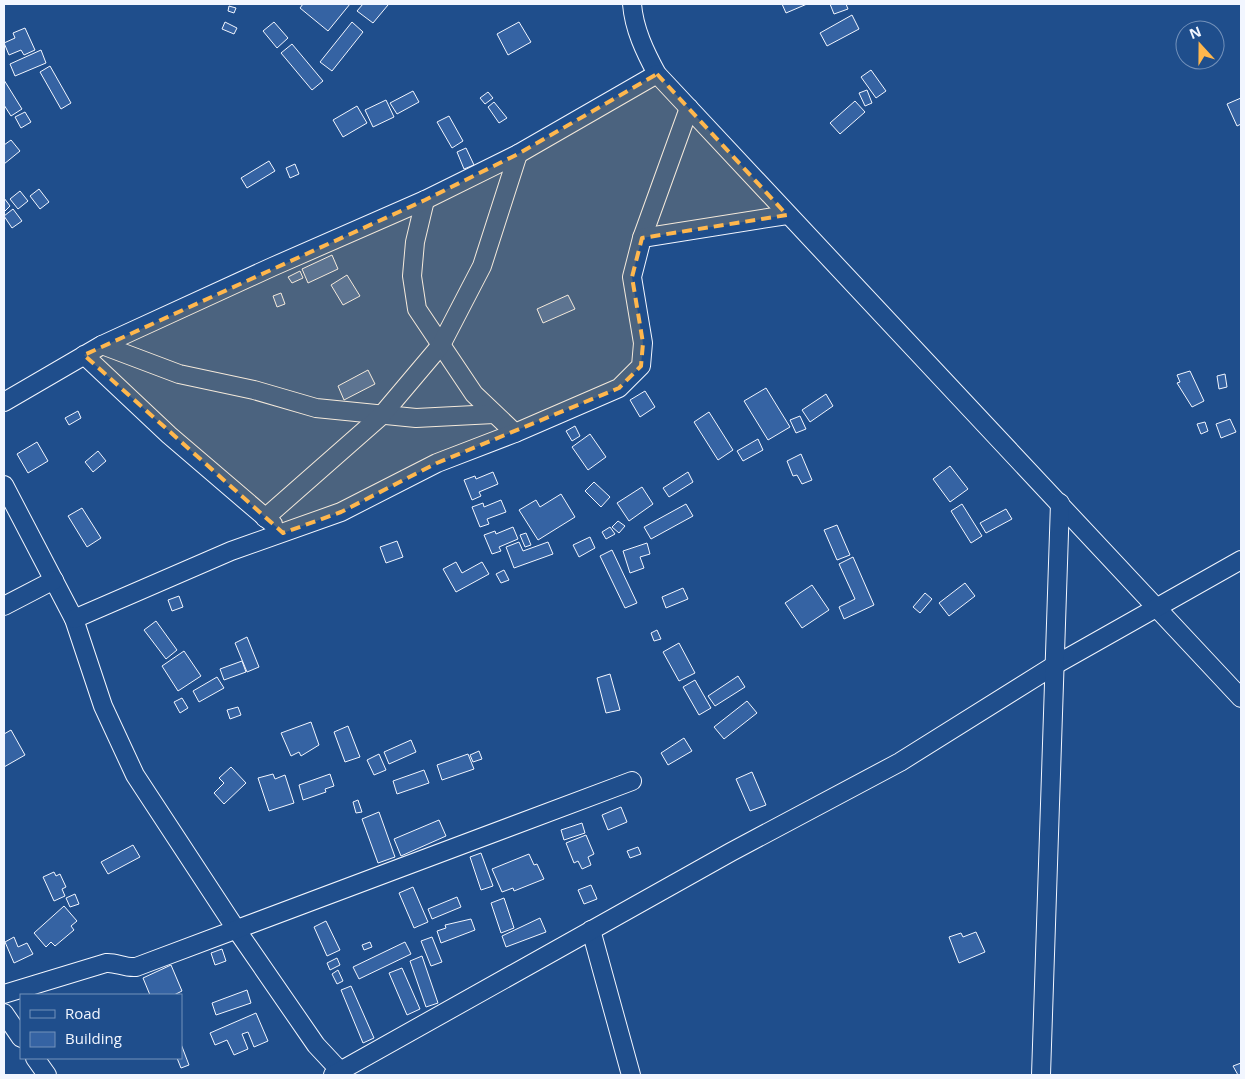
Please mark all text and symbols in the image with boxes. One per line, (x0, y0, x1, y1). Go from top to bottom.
north arrow (1175, 20, 1225, 70)
text: N (1186, 21, 1204, 43)
legend (20, 994, 182, 1059)
text: Road (65, 1003, 101, 1023)
text: Building (65, 1028, 122, 1048)

